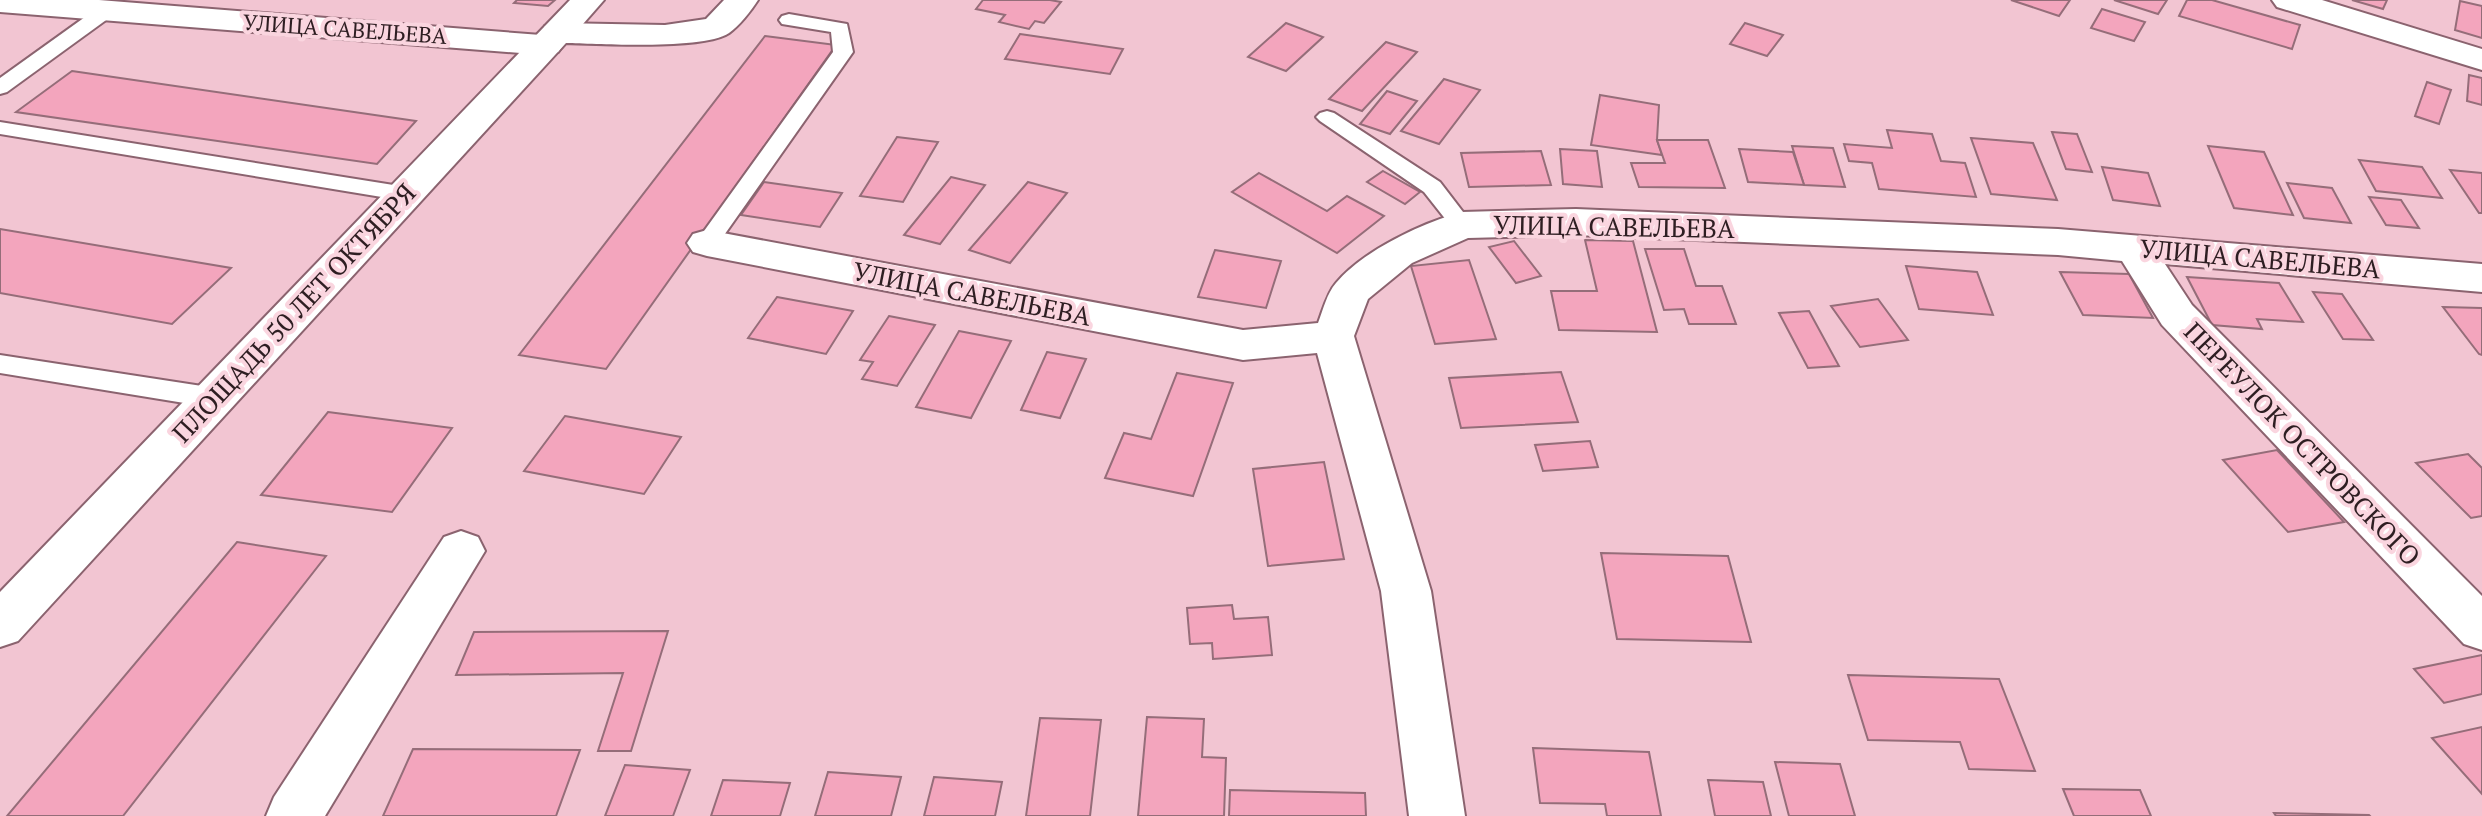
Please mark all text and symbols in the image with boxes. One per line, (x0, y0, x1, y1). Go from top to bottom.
street label: УЛИЦА САВЕЛЬЕВА (242, 7, 449, 50)
street label: ПЛОЩАДЬ 50 ЛЕТ ОКТЯБРЯ (164, 176, 422, 449)
street label: УЛИЦА САВЕЛЬЕВА (1493, 207, 1735, 245)
street label: УЛИЦА САВЕЛЬЕВА (2138, 231, 2382, 285)
street label: УЛИЦА САВЕЛЬЕВА (850, 253, 1094, 333)
street label: ПЕРЕУЛОК ОСТРОВСКОГО (2177, 314, 2428, 572)

